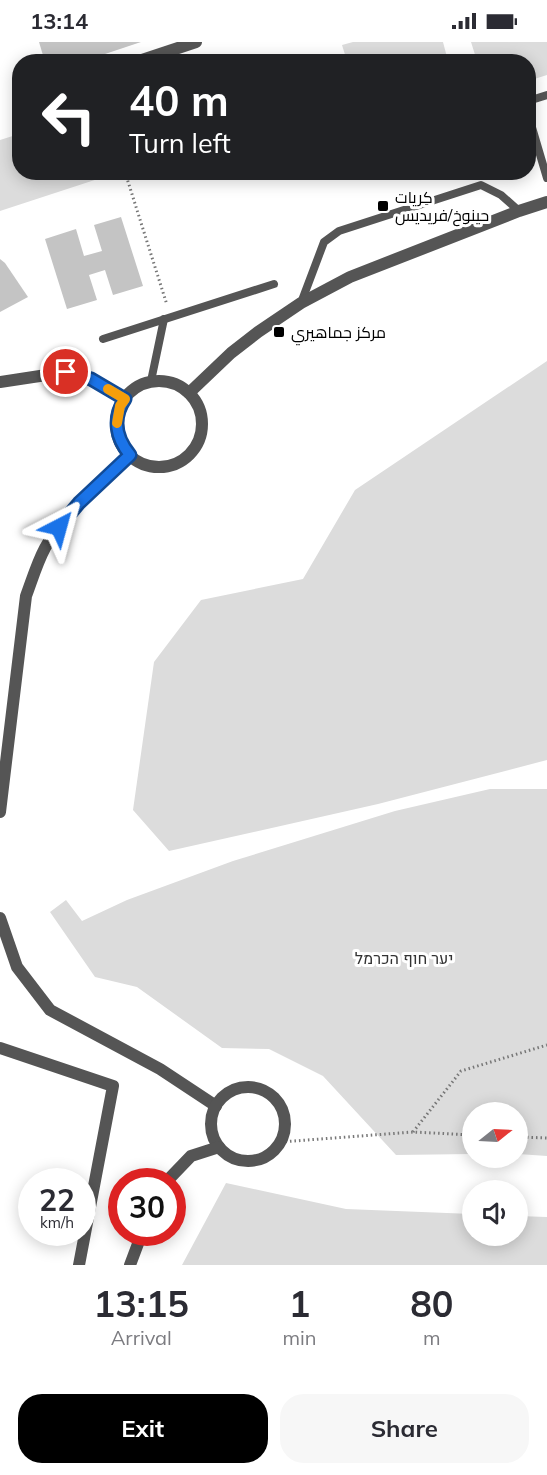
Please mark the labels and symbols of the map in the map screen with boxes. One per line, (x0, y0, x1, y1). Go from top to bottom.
place label: كِريات حينوخ/فريديس (395, 187, 489, 227)
marker: كِريات حينوخ/فريديس (376, 199, 390, 213)
place label: مركز جماهيري (291, 322, 386, 346)
marker: مركز جماهيري (272, 325, 286, 339)
pin (40, 346, 91, 397)
position arrow (27, 495, 91, 559)
park label: יער חוף הכרמל (355, 948, 453, 968)
north arrow (462, 1102, 528, 1168)
speed limit sign: 30 (108, 1168, 186, 1246)

